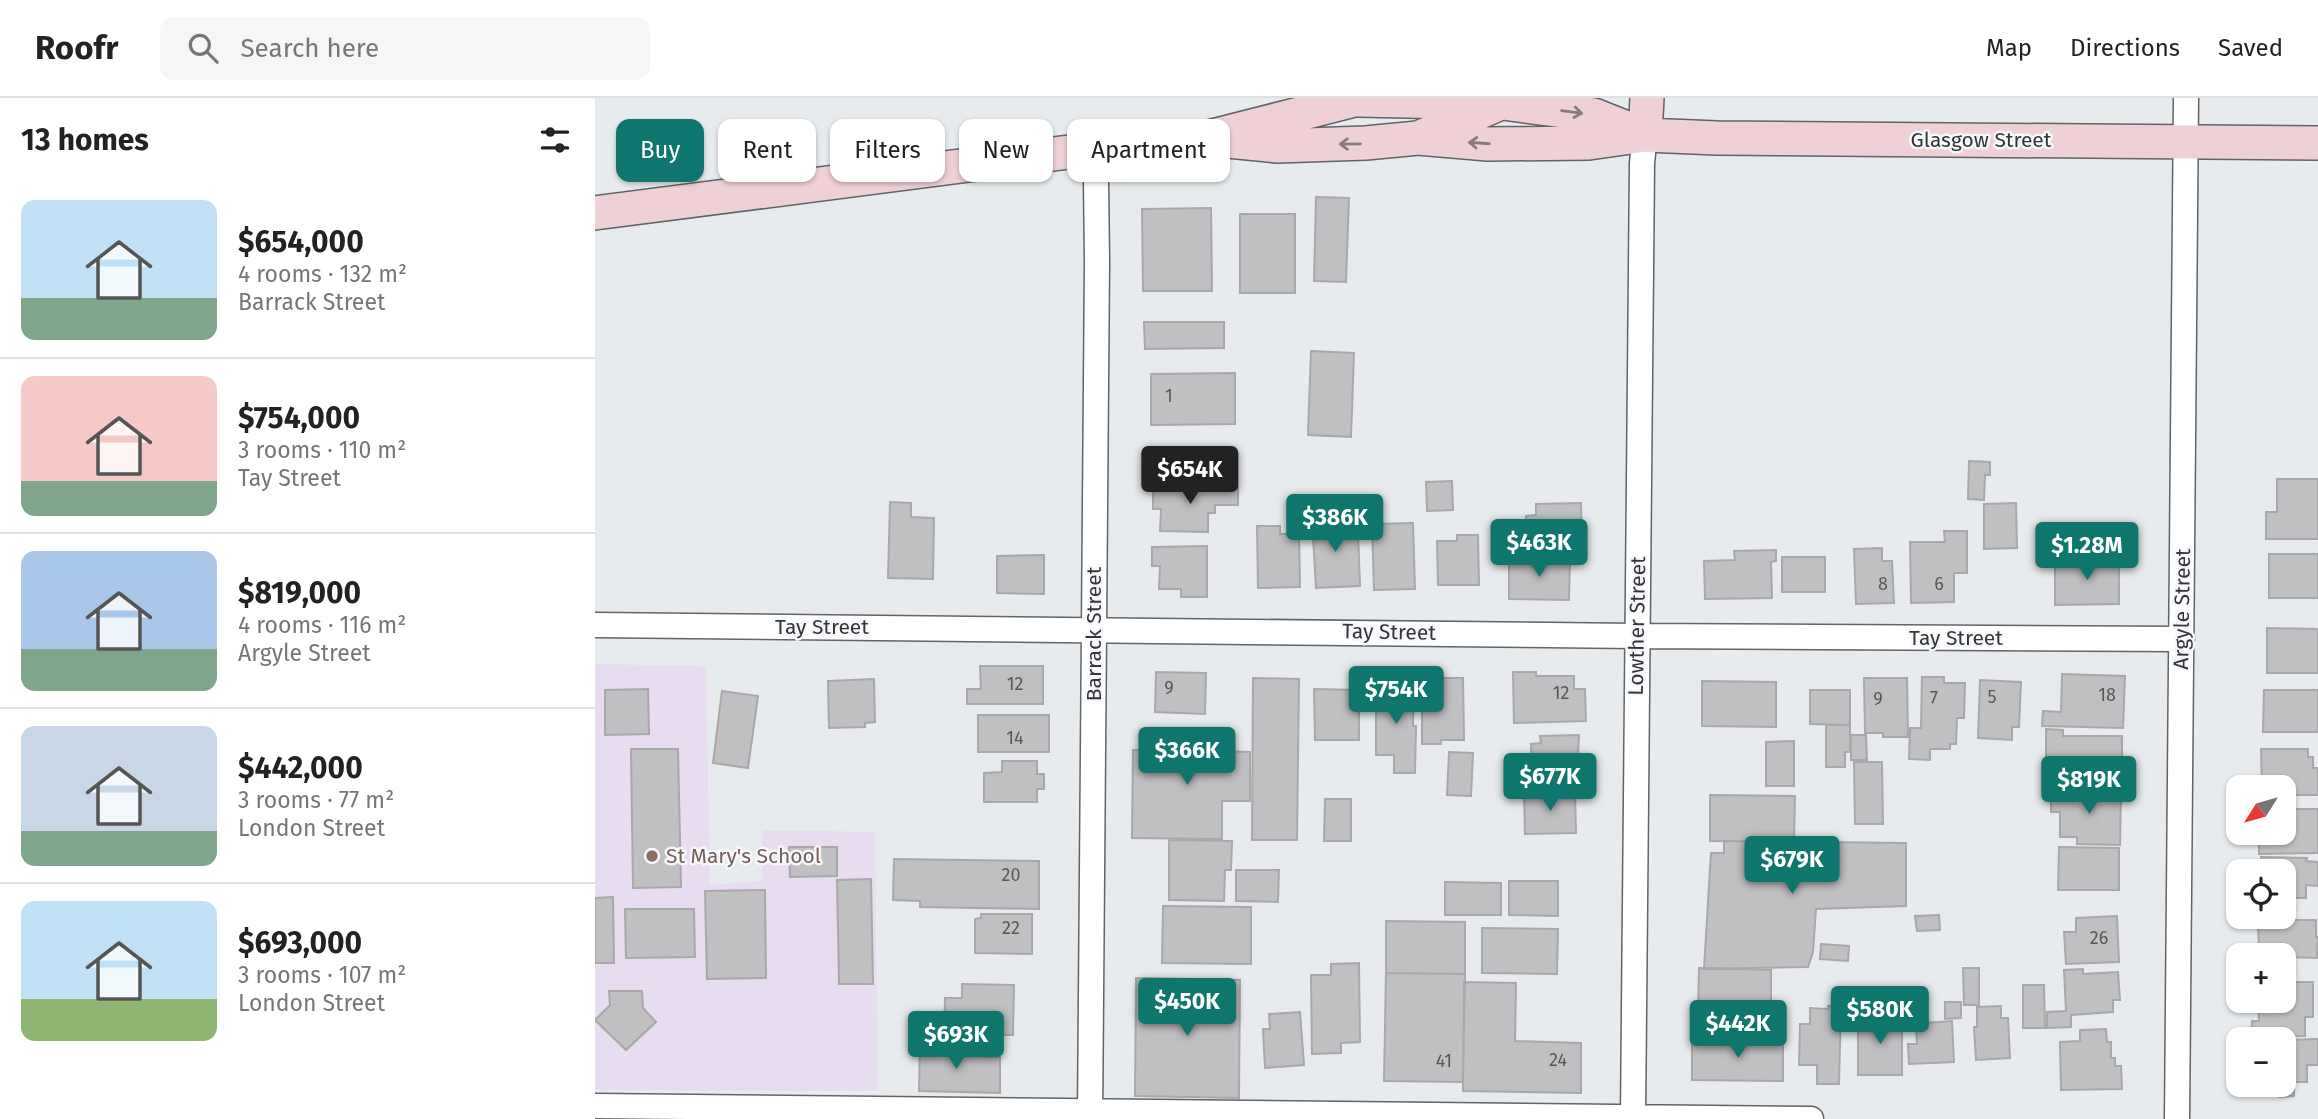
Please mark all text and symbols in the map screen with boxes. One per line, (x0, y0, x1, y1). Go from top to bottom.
search box (160, 17, 650, 80)
text: Roofr (35, 28, 118, 68)
icon: search (184, 29, 222, 67)
text: Search here (240, 33, 379, 64)
text: Map (1986, 34, 2032, 62)
text: Directions (2070, 34, 2180, 62)
text: Saved (2218, 34, 2283, 62)
one-way arrow (1560, 106, 1583, 119)
chip: Buy (616, 119, 704, 182)
chip: Rent (718, 119, 816, 182)
chip: Filters (830, 119, 945, 182)
chip: New (959, 119, 1053, 182)
chip: Apartment (1067, 119, 1230, 182)
icon: filters (536, 121, 574, 159)
text: 13 homes (21, 122, 149, 158)
street label: Glasgow Street (1911, 127, 2052, 153)
one-way arrow (1468, 136, 1491, 149)
one-way arrow (1339, 137, 1362, 151)
text: $654,000 (238, 224, 364, 260)
icon: home (77, 228, 161, 312)
text: 4 rooms · 132 m² (238, 260, 407, 288)
text: Barrack Street (238, 288, 385, 316)
house number: 1 (1165, 385, 1173, 407)
text: $754,000 (238, 400, 360, 436)
icon: home (77, 404, 161, 488)
text: 3 rooms · 110 m² (238, 436, 406, 464)
pin: $654K (1141, 446, 1239, 506)
text: $654K (1157, 455, 1223, 483)
text: Tay Street (238, 464, 341, 492)
pin: $386K (1286, 494, 1384, 554)
text: $386K (1302, 503, 1368, 531)
pin: $463K (1490, 519, 1588, 579)
pin: $1.28M (2030, 522, 2144, 582)
text: $463K (1507, 528, 1571, 556)
text: $1.28M (2051, 531, 2123, 559)
street label: Argyle Street (2168, 548, 2196, 670)
street label: Lowther Street (1623, 556, 1651, 696)
street label: Barrack Street (1081, 566, 1107, 701)
house number: 8 (1878, 573, 1888, 595)
house number: 6 (1934, 573, 1944, 595)
text: $819,000 (238, 575, 361, 611)
icon: home (77, 579, 161, 663)
text: 4 rooms · 116 m² (238, 611, 406, 639)
street label: Tay Street (775, 614, 869, 640)
street label: Tay Street (1342, 618, 1437, 646)
street label: Tay Street (1909, 625, 2003, 651)
text: Argyle Street (238, 639, 371, 667)
pin: $754K (1347, 666, 1445, 726)
house number: 12 (1007, 673, 1023, 695)
text: $754K (1365, 675, 1427, 703)
house number: 9 (1164, 677, 1174, 699)
house number: 12 (1553, 682, 1569, 704)
house number: 18 (2098, 684, 2116, 706)
house number: 5 (1987, 686, 1997, 708)
house number: 7 (1930, 687, 1938, 709)
house number: 9 (1873, 688, 1883, 710)
house number: 14 (1006, 727, 1024, 749)
pin: $366K (1138, 728, 1236, 787)
text: $366K (1154, 736, 1220, 764)
text: $442,000 (238, 750, 363, 786)
icon: home (77, 754, 161, 838)
pin: $677K (1501, 754, 1599, 813)
pin: $819K (2040, 756, 2138, 816)
text: $677K (1519, 762, 1581, 790)
text: $819K (2057, 765, 2121, 793)
north arrow (2226, 775, 2296, 845)
map controls (2226, 775, 2296, 1097)
text: 3 rooms · 77 m² (238, 786, 394, 814)
text: London Street (238, 814, 385, 842)
pin: $679K (1743, 836, 1841, 896)
place label: St Mary's School (666, 843, 821, 869)
text: $679K (1761, 845, 1823, 873)
marker: St Mary's School (644, 848, 660, 864)
button: locate (2226, 859, 2296, 929)
house number: 20 (1002, 864, 1020, 886)
house number: 22 (1002, 917, 1020, 939)
text: $693,000 (238, 925, 362, 961)
house number: 26 (2090, 927, 2108, 949)
icon: home (77, 929, 161, 1013)
button: + (2226, 943, 2296, 1013)
text: 3 rooms · 107 m² (238, 961, 406, 989)
pin: $450K (1138, 978, 1236, 1038)
pin: $580K (1831, 986, 1929, 1046)
text: $450K (1154, 987, 1220, 1015)
text: London Street (238, 989, 385, 1017)
text: $580K (1847, 995, 1913, 1023)
pin: $442K (1689, 1000, 1787, 1060)
text: $442K (1706, 1009, 1770, 1037)
pin: $693K (907, 1012, 1005, 1071)
text: $693K (924, 1020, 988, 1048)
button: − (2226, 1027, 2296, 1097)
house number: 24 (1549, 1049, 1567, 1071)
house number: 41 (1436, 1050, 1452, 1072)

